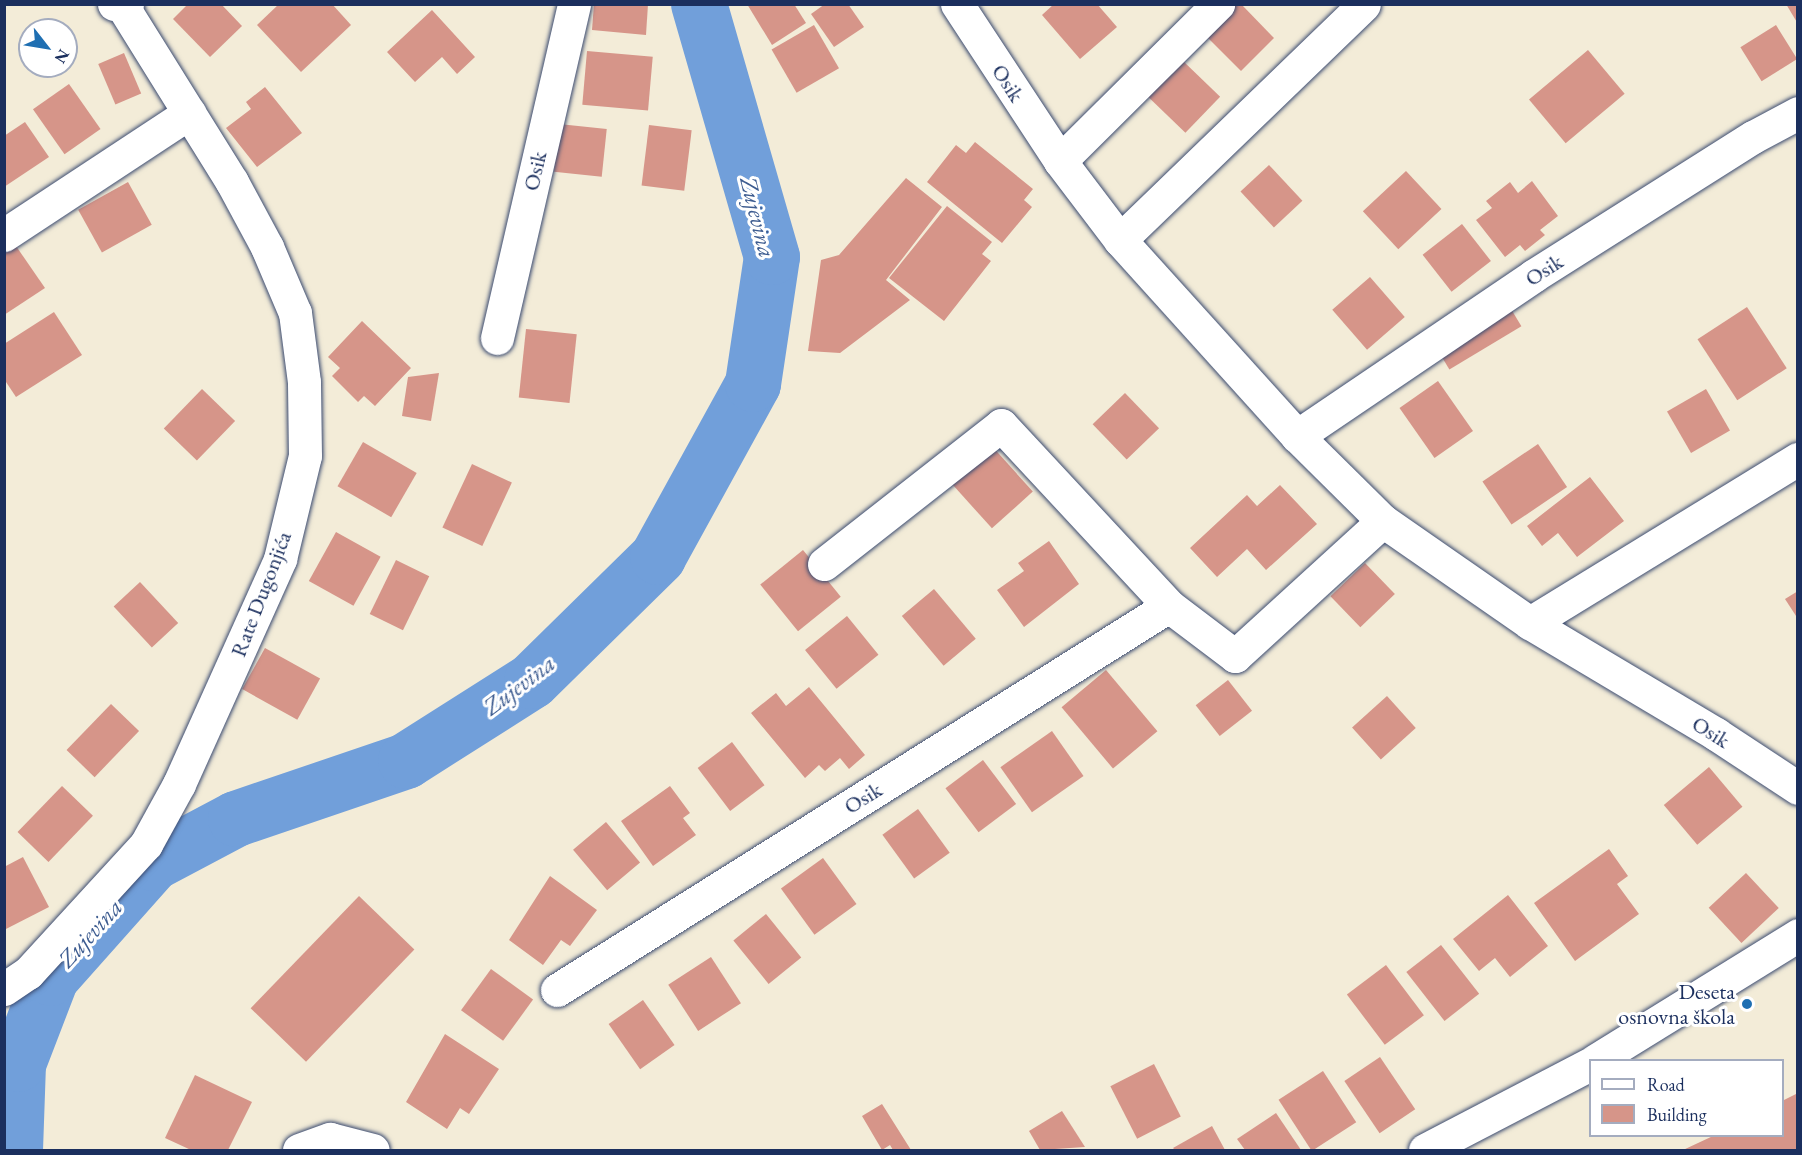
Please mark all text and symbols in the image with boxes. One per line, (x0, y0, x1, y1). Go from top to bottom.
north arrow (18, 18, 78, 78)
text: N (50, 46, 74, 67)
street label: Osik (986, 59, 1030, 107)
street label: Osik (518, 149, 552, 193)
water label: Zujevina (734, 174, 782, 260)
street label: Osik (1520, 248, 1568, 292)
street label: Rate Dugonjića (225, 527, 297, 661)
water label: Zujevina (477, 649, 561, 721)
street label: Osik (1687, 710, 1735, 754)
street label: Osik (839, 776, 887, 820)
water label: Zujevina (52, 893, 128, 973)
place label: Deseta osnovna škola (1618, 978, 1735, 1030)
marker: Deseta osnovna škola (1740, 997, 1754, 1011)
legend (1589, 1059, 1784, 1137)
text: Road (1647, 1073, 1685, 1096)
text: Building (1647, 1103, 1707, 1126)

